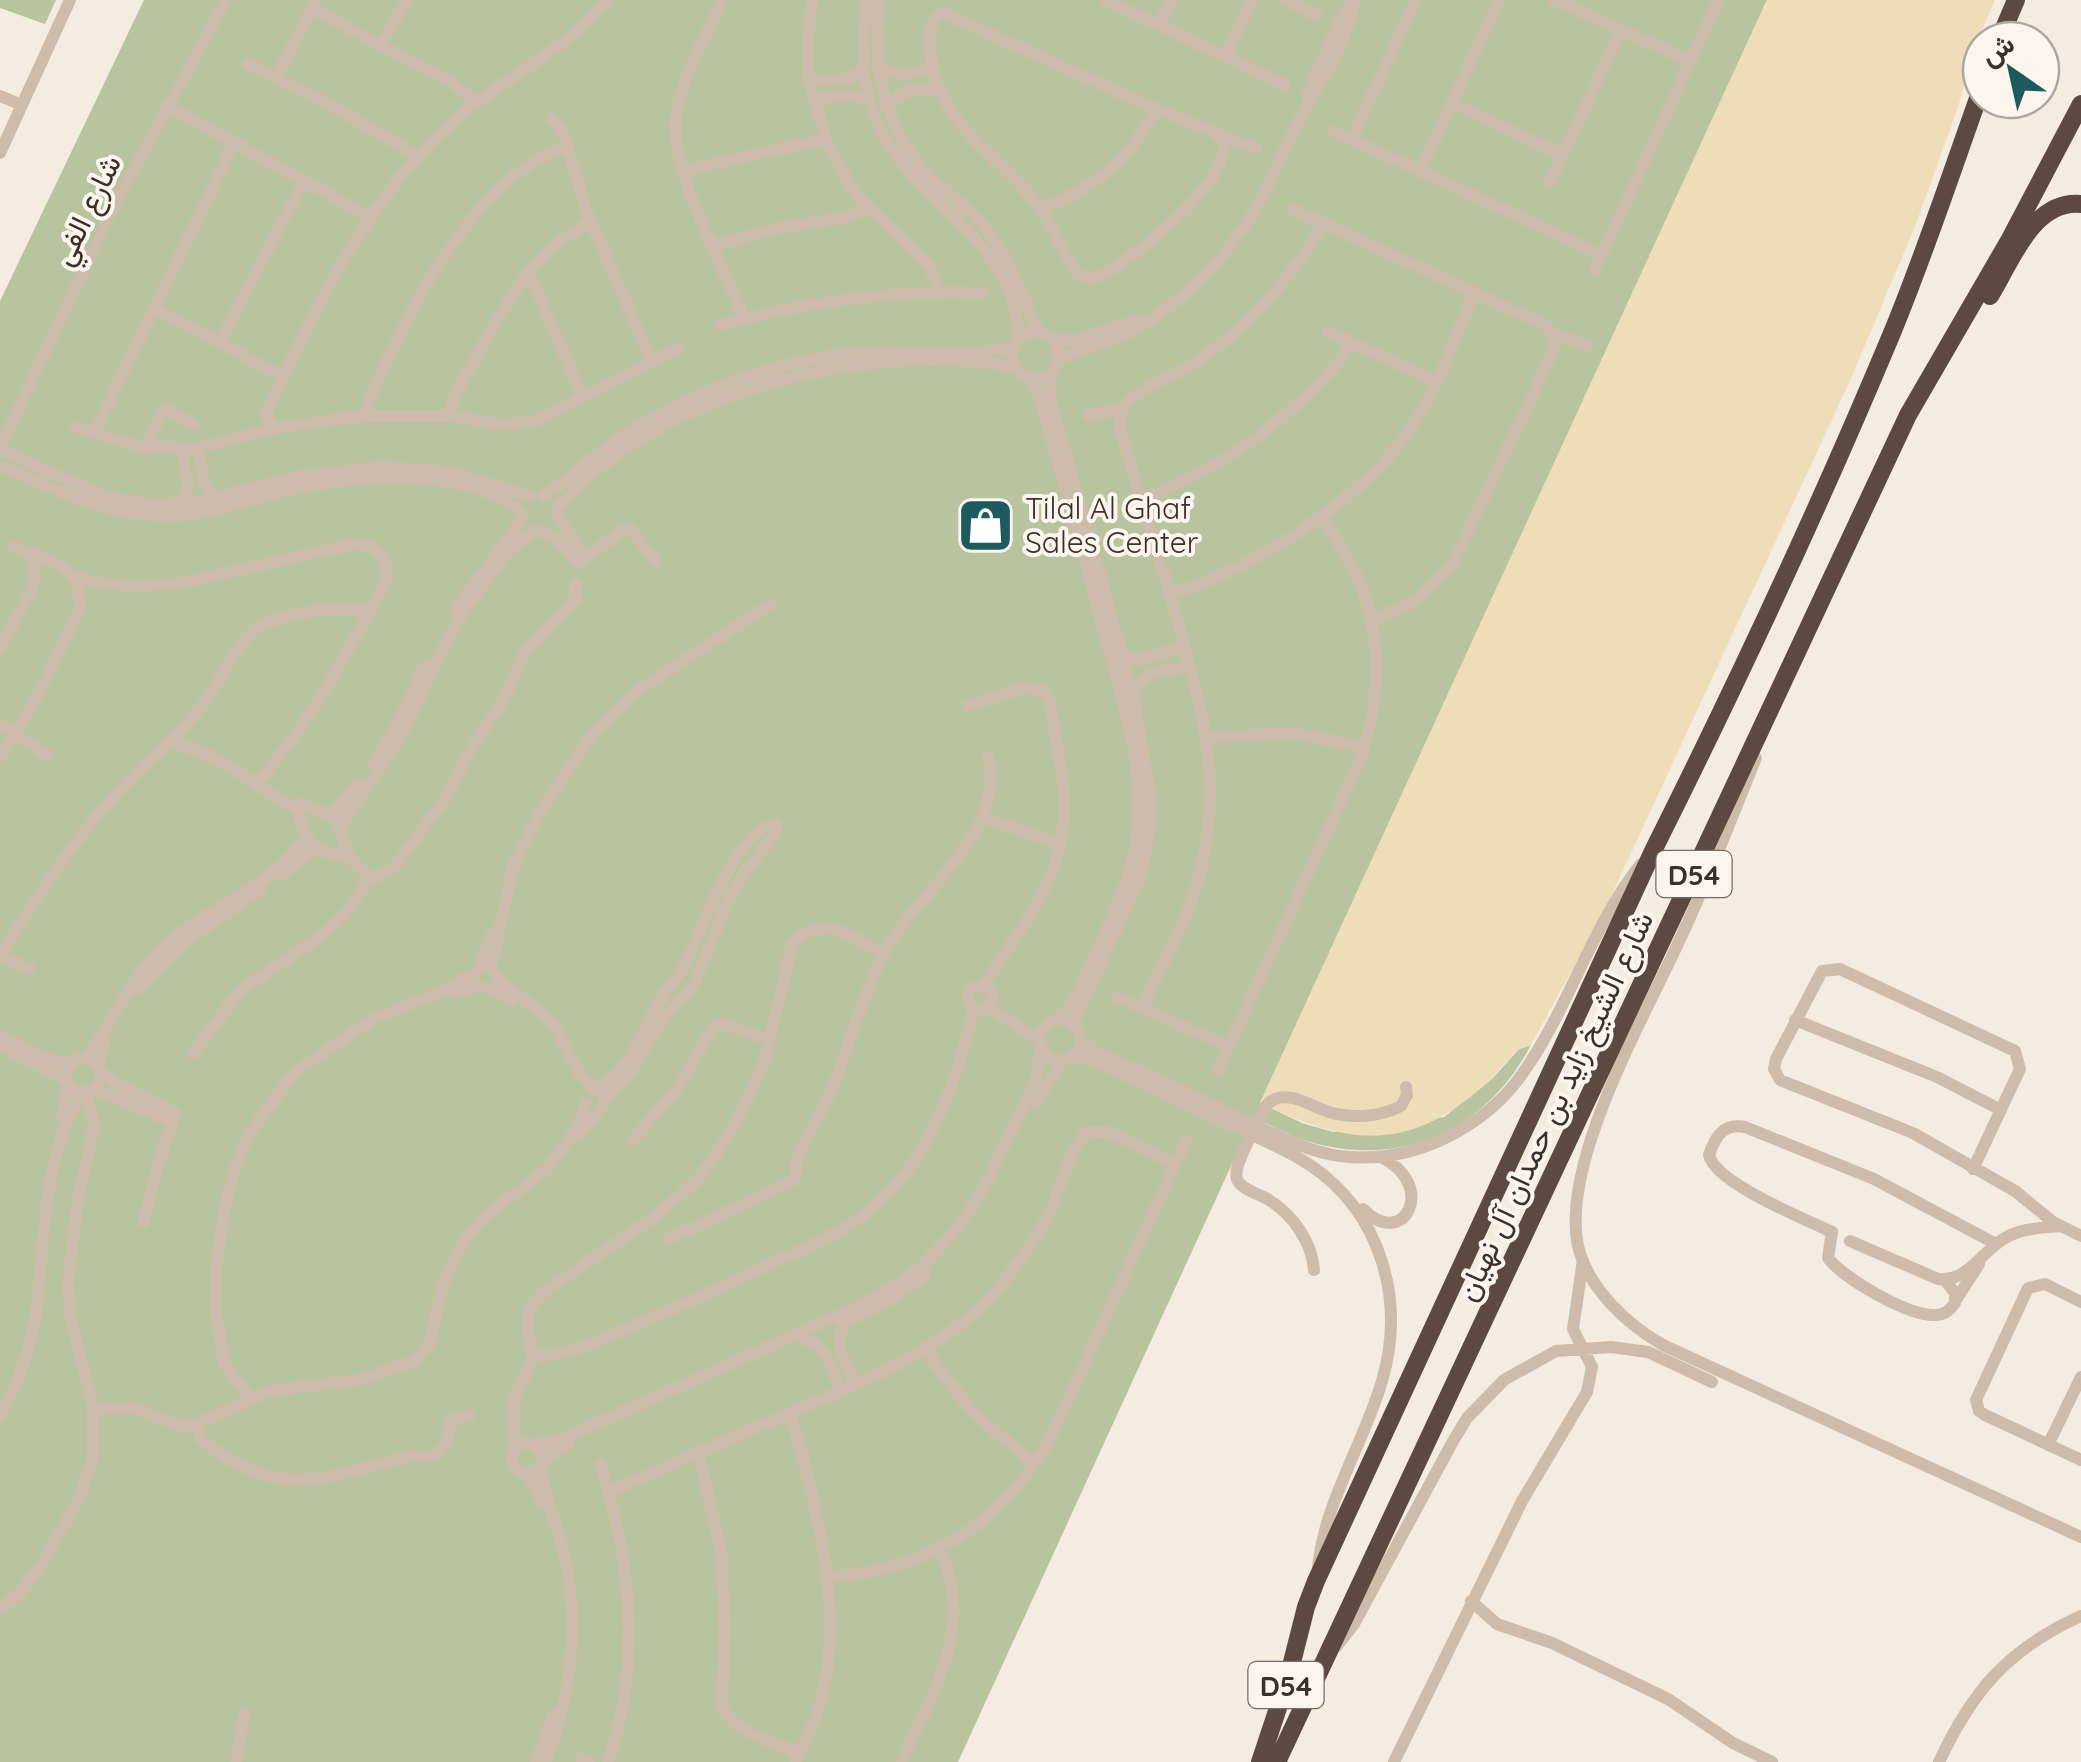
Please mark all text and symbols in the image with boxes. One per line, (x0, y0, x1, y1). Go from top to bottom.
north arrow (1961, 20, 2061, 120)
text: ش (1973, 25, 2020, 73)
street label: شارع الفي (43, 148, 134, 274)
place label: Tilal Al Ghaf Sales Center (1025, 489, 1199, 561)
shop icon: Tilal Al Ghaf Sales Center (956, 495, 1016, 555)
road number: D54 (1656, 851, 1732, 897)
street label: شارع الشيخ زايد بن حمدان آل نهيان (1447, 905, 1663, 1308)
road number: D54 (1248, 1662, 1324, 1708)

